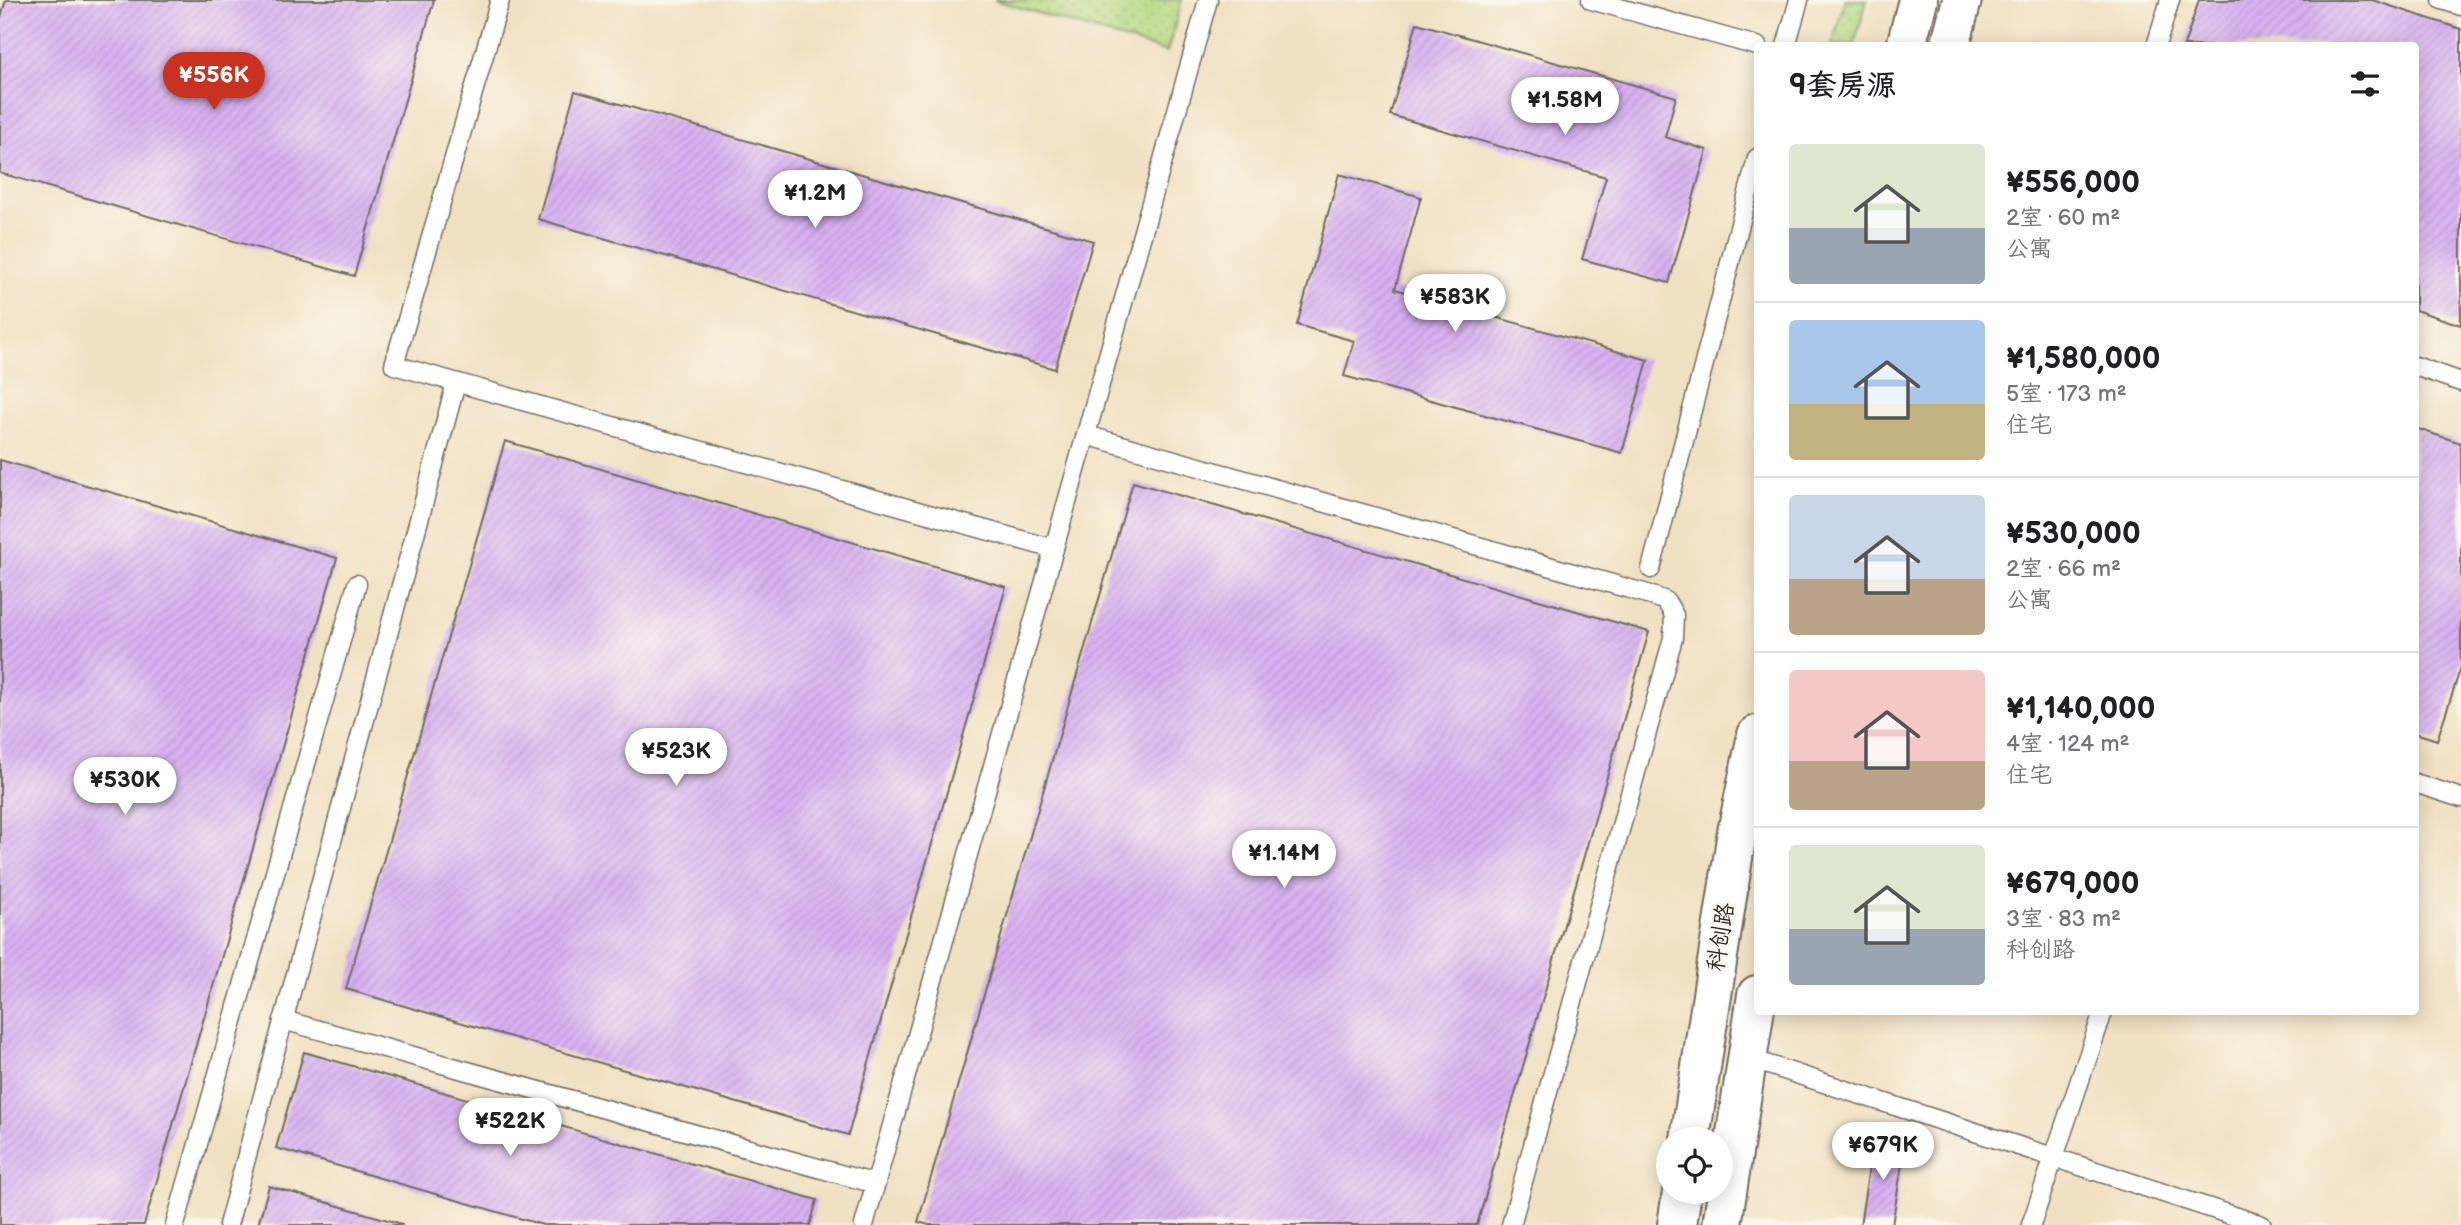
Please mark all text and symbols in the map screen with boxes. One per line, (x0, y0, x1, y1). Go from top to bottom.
pin: ¥556K (165, 52, 263, 112)
text: ¥556K (179, 61, 249, 89)
icon: filters (2346, 65, 2384, 103)
text: 9套房源 (1789, 68, 1897, 104)
pin: ¥1.58M (1508, 78, 1622, 137)
text: ¥1.58M (1527, 86, 1603, 114)
text: ¥556,000 (2006, 165, 2140, 201)
pin: ¥1.2M (766, 170, 864, 230)
icon: home (1845, 172, 1929, 256)
text: ¥1.2M (784, 179, 846, 207)
text: 2室 · 60 m² (2006, 204, 2120, 232)
text: 公寓 (2006, 235, 2052, 263)
pin: ¥583K (1406, 274, 1504, 334)
text: ¥583K (1420, 283, 1490, 311)
text: ¥1,580,000 (2006, 341, 2161, 377)
icon: home (1845, 348, 1929, 432)
text: 5室 · 173 m² (2006, 380, 2127, 408)
text: 住宅 (2006, 411, 2052, 439)
text: ¥530,000 (2006, 516, 2141, 552)
icon: home (1845, 523, 1929, 607)
text: 2室 · 66 m² (2006, 555, 2121, 583)
text: 公寓 (2006, 586, 2052, 614)
text: ¥1,140,000 (2006, 691, 2155, 727)
icon: home (1845, 698, 1929, 782)
pin: ¥523K (627, 728, 725, 788)
text: 4室 · 124 m² (2006, 730, 2129, 758)
text: ¥523K (641, 737, 711, 765)
pin: ¥530K (76, 758, 174, 817)
text: 住宅 (2006, 761, 2052, 789)
text: ¥530K (90, 766, 160, 794)
pin: ¥1.14M (1227, 830, 1341, 890)
text: ¥1.14M (1248, 839, 1320, 867)
text: ¥679,000 (2006, 866, 2140, 902)
icon: home (1845, 873, 1929, 957)
street label: 科创路 (1702, 901, 1740, 973)
text: 3室 · 83 m² (2006, 905, 2121, 933)
text: 科创路 (2006, 936, 2075, 964)
pin: ¥522K (461, 1098, 559, 1158)
text: ¥522K (475, 1107, 545, 1135)
pin: ¥679K (1834, 1122, 1932, 1182)
map controls (1656, 1127, 1733, 1204)
button: locate (1656, 1127, 1733, 1204)
text: ¥679K (1848, 1131, 1918, 1159)

